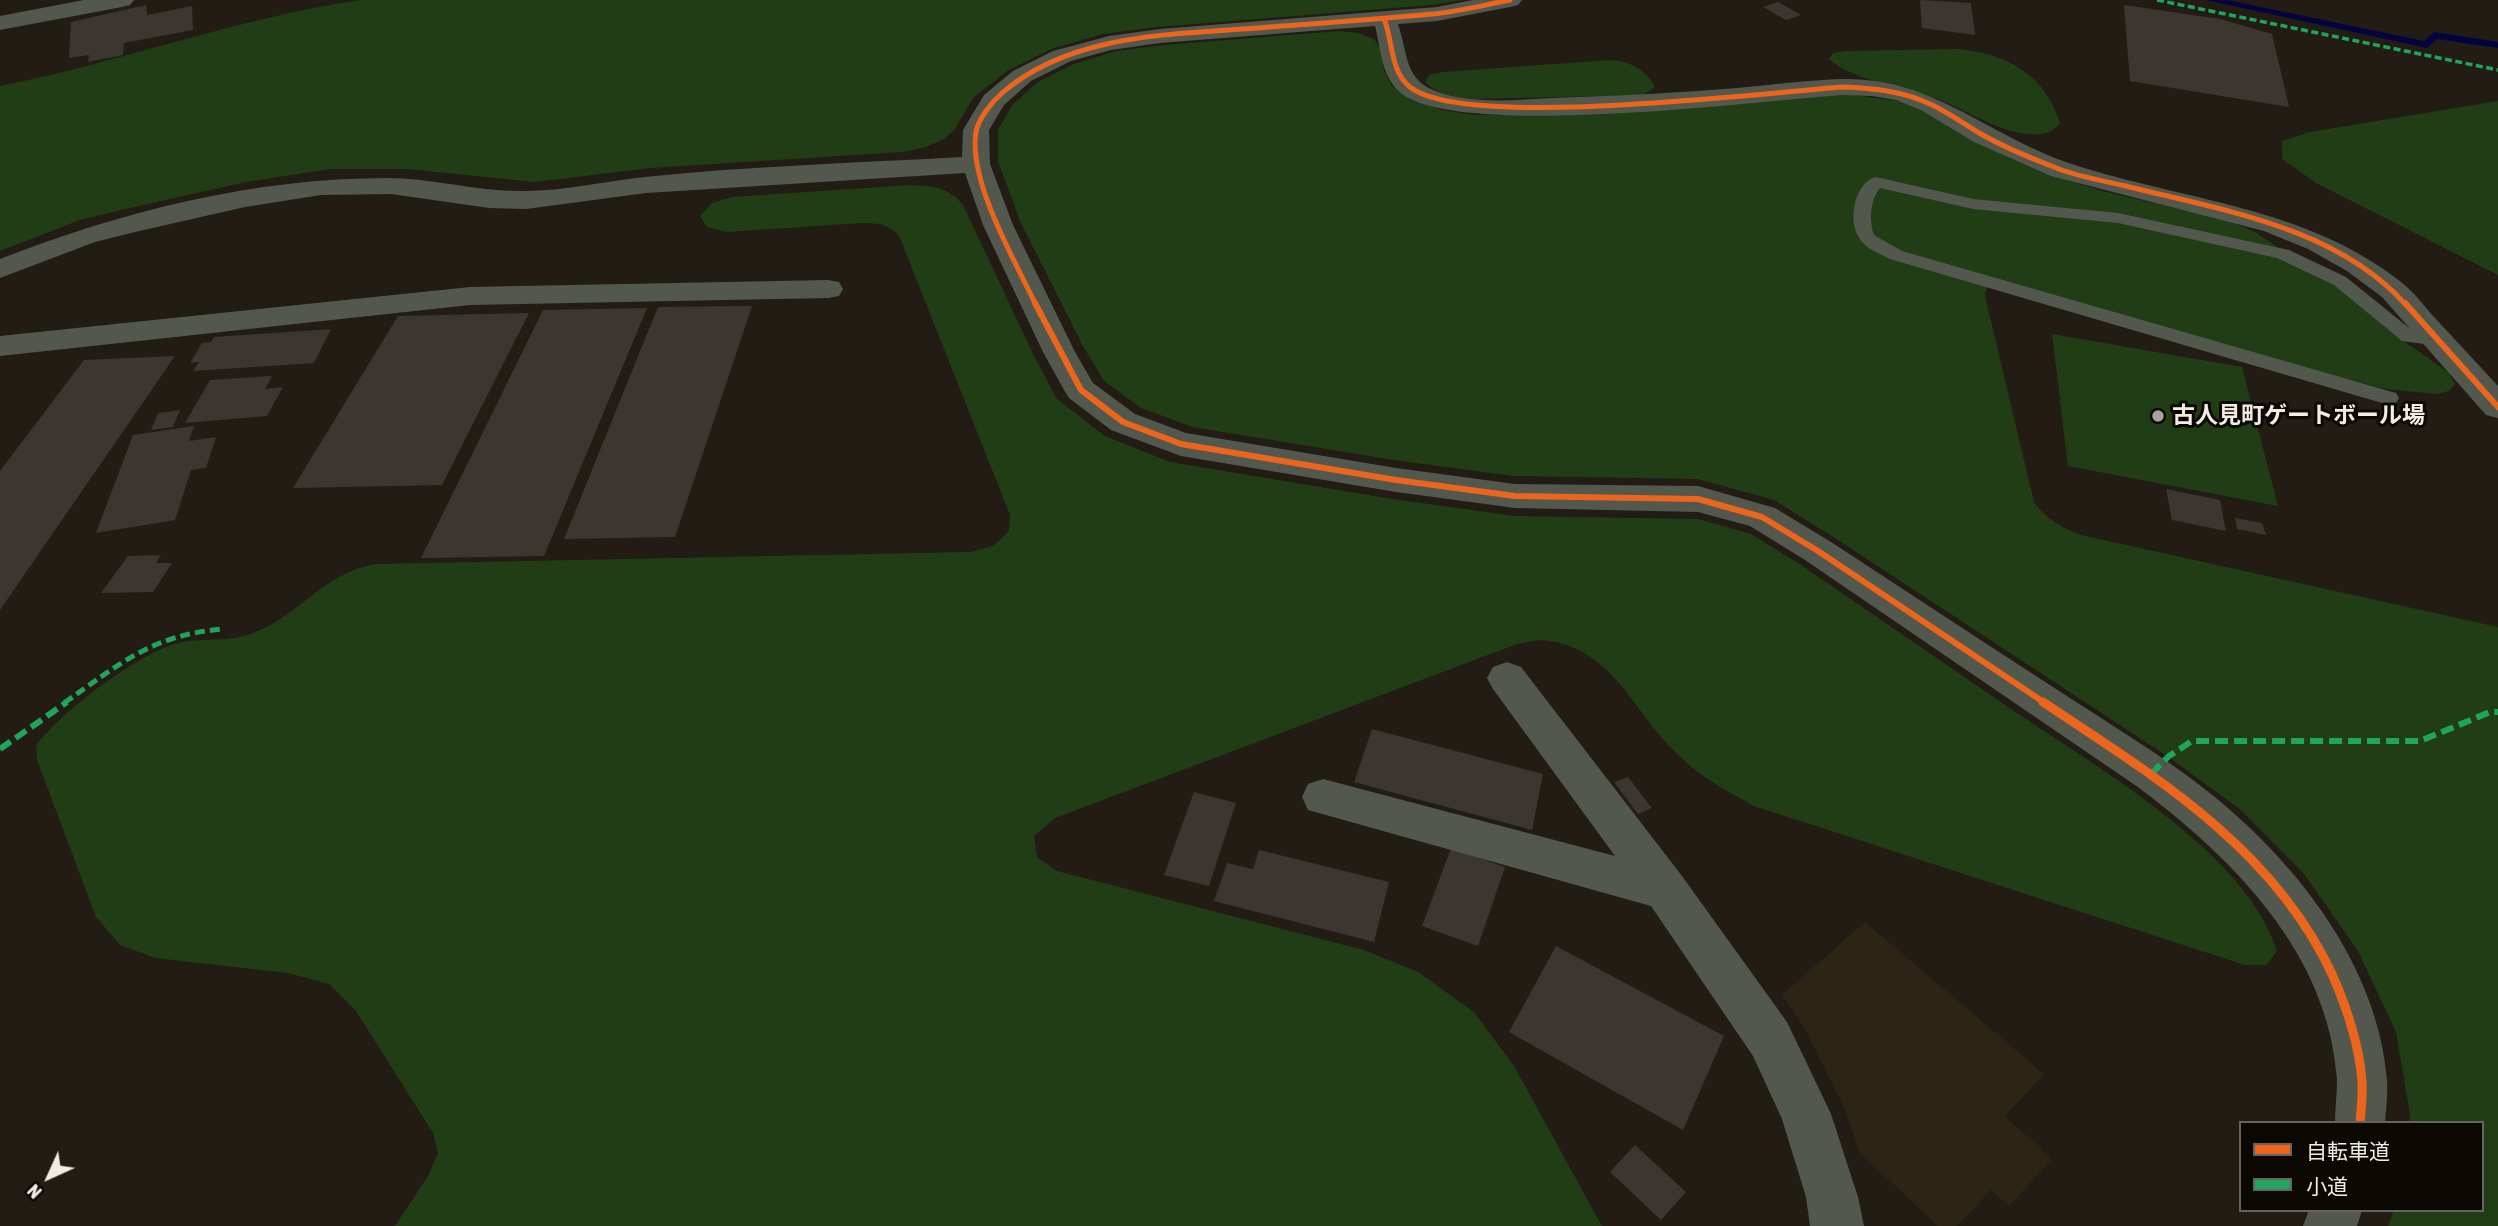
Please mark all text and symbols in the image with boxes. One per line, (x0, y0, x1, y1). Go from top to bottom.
place label: 古人見町ゲートボール場 (2172, 402, 2425, 430)
marker: 古人見町ゲートボール場 (2150, 408, 2166, 424)
legend (2239, 1121, 2484, 1212)
text: 自転車道 (2306, 1139, 2390, 1163)
north arrow (14, 1142, 84, 1212)
text: 小道 (2306, 1174, 2348, 1198)
text: N (22, 1180, 46, 1204)

